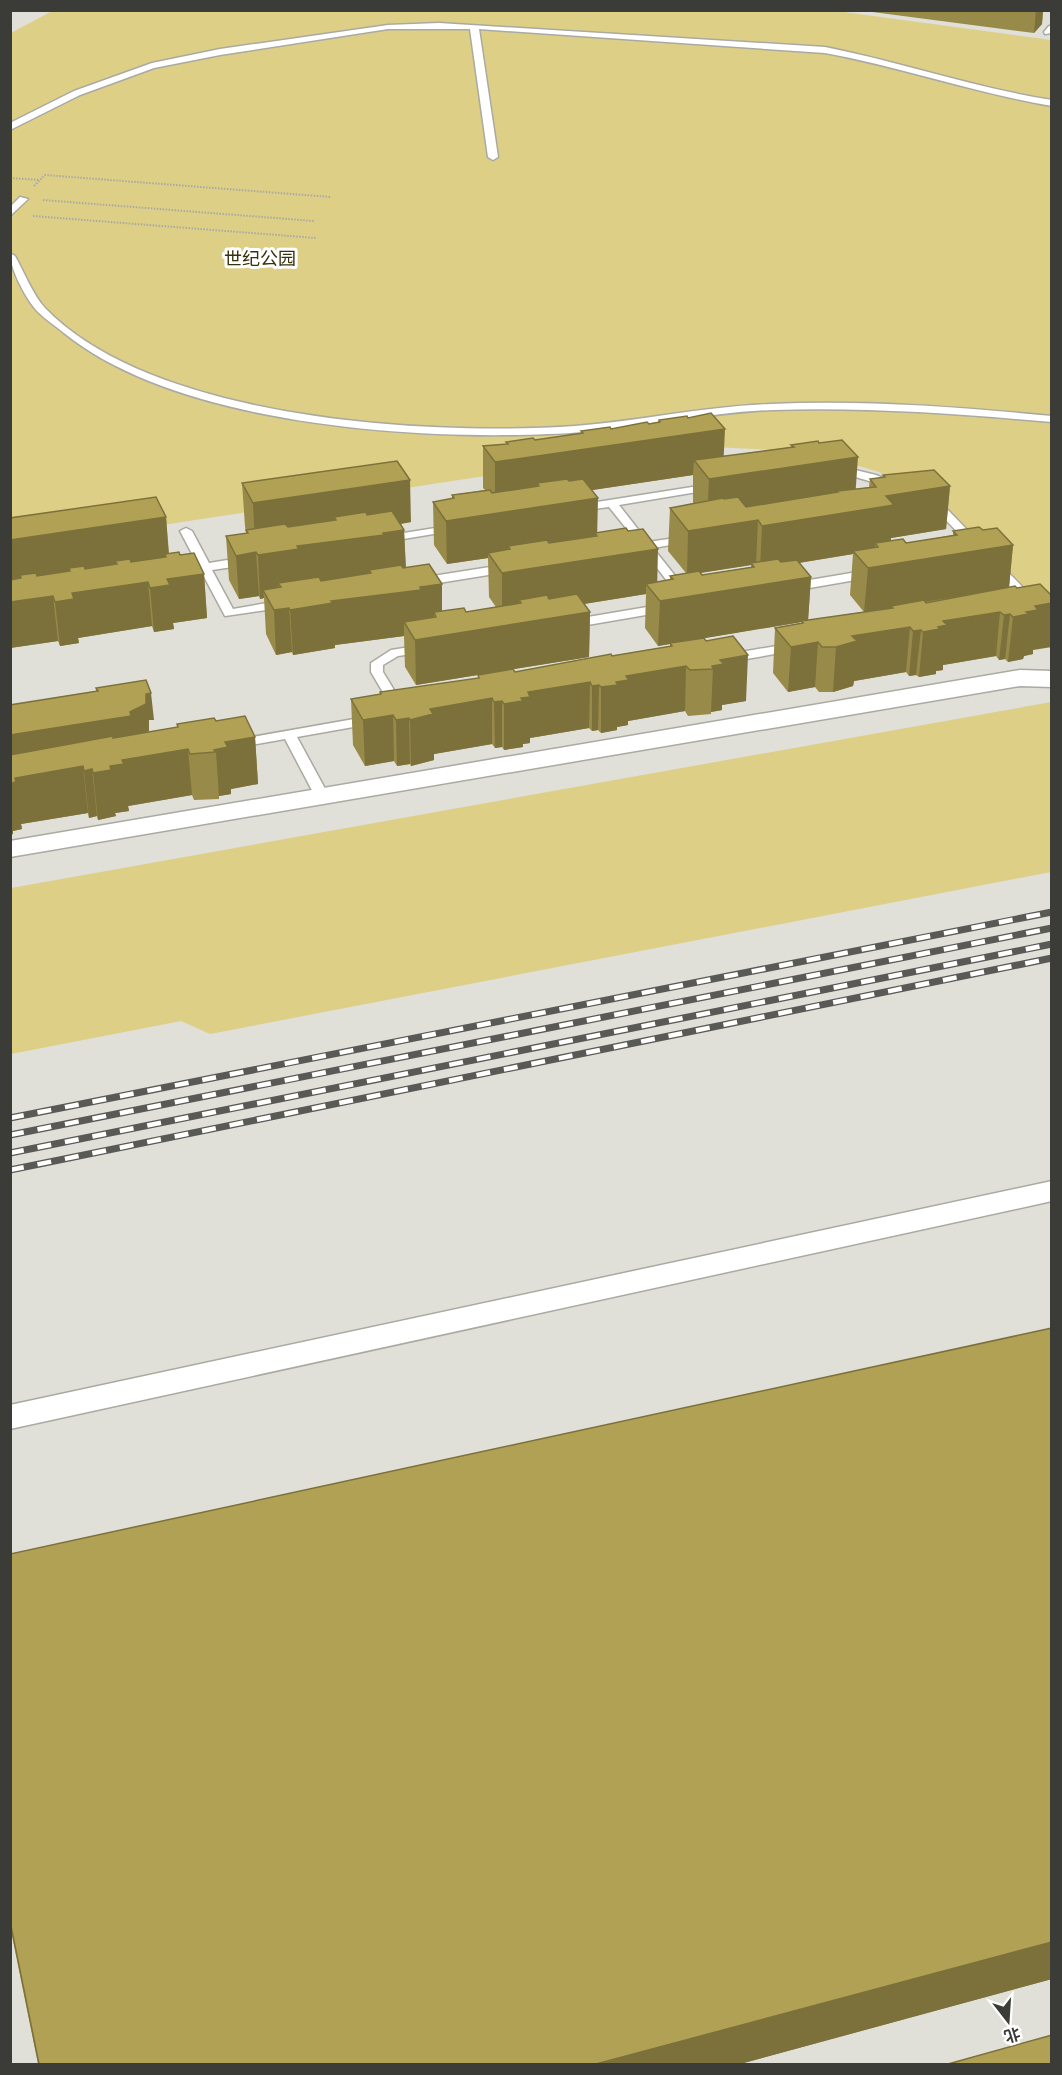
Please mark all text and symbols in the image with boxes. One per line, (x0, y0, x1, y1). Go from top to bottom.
park label: 世纪公园 (224, 249, 296, 269)
north arrow (978, 1991, 1038, 2051)
text: 北 (1002, 2024, 1022, 2045)

